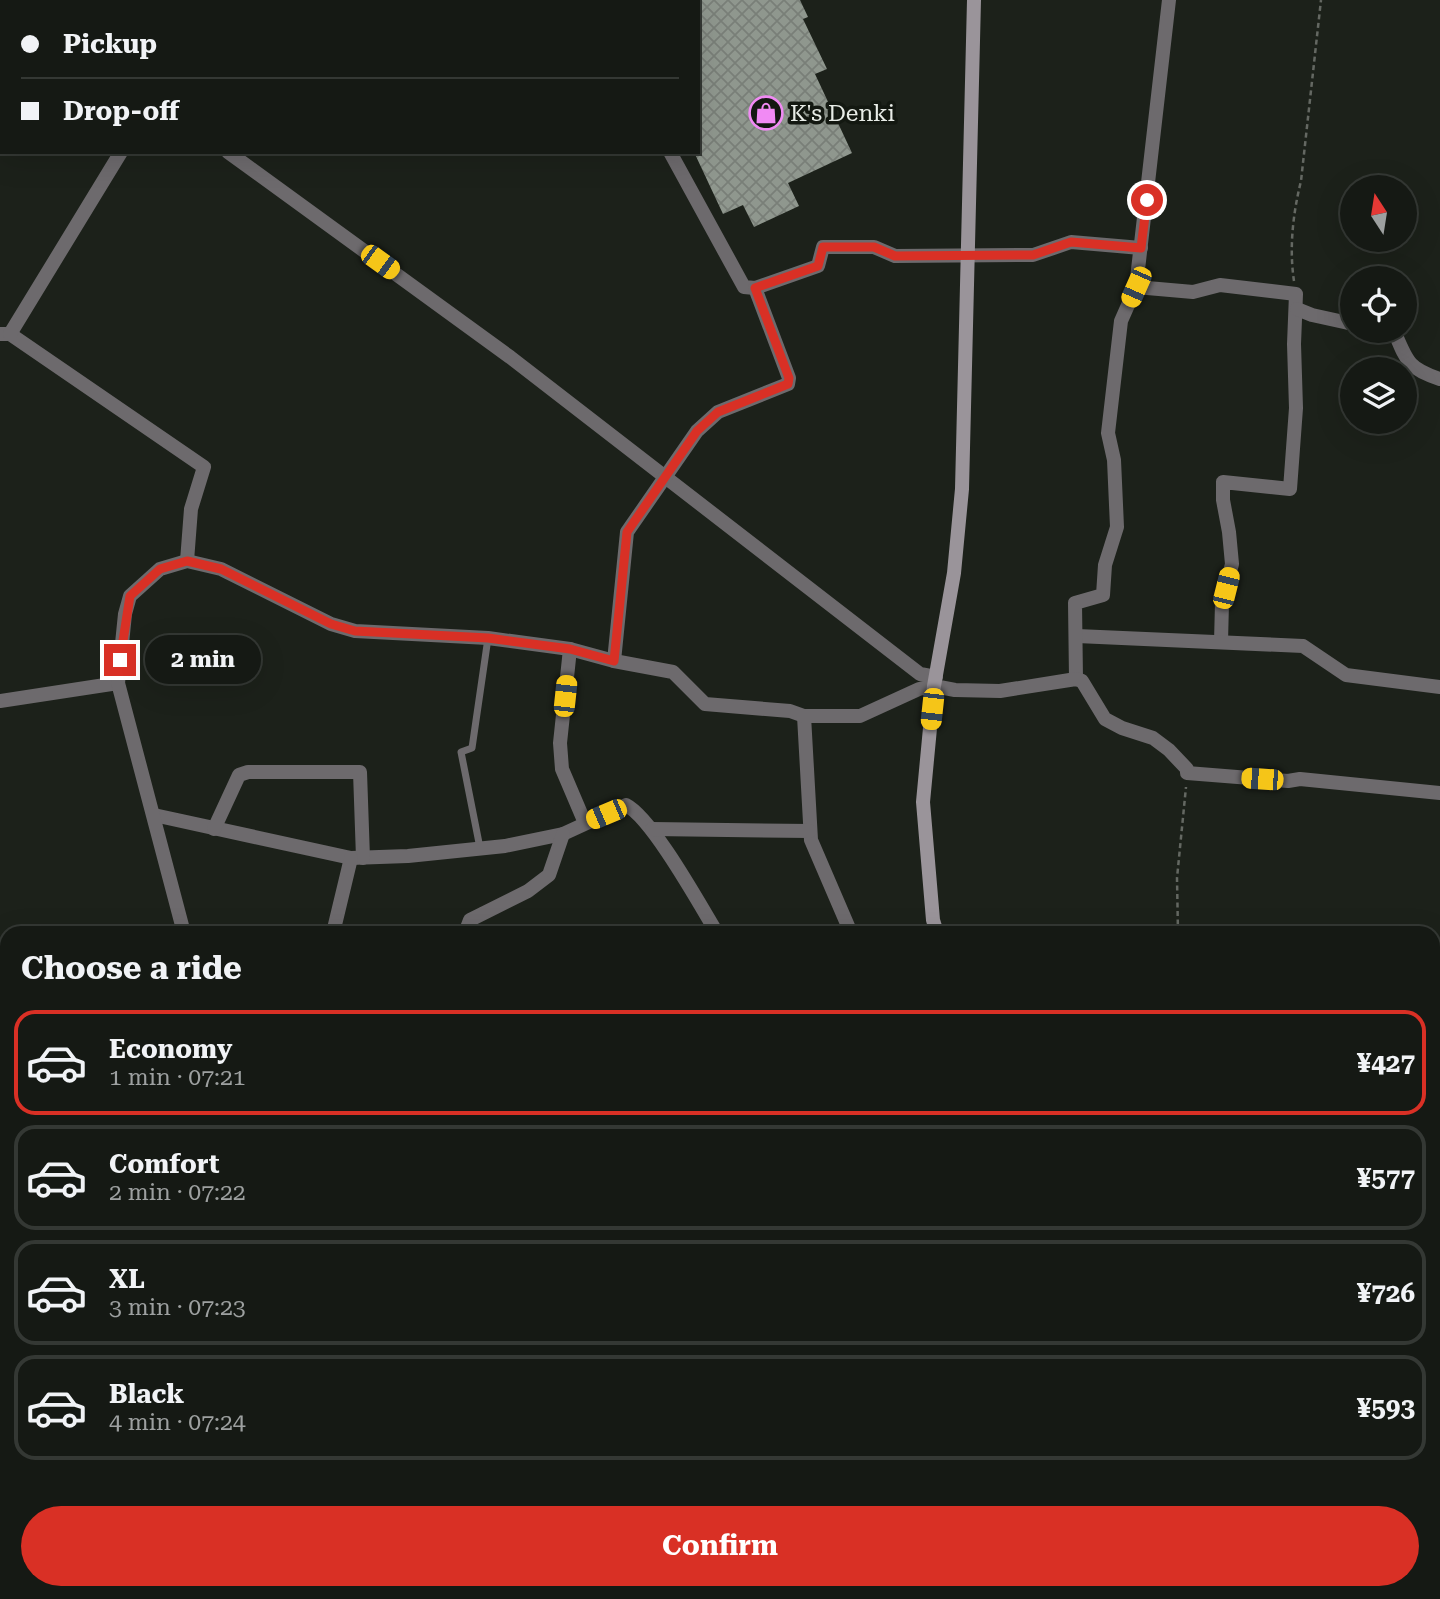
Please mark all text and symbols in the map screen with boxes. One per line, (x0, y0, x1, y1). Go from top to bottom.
text: Pickup (63, 29, 157, 59)
shop icon: K's Denki (747, 94, 785, 132)
text: Drop-off (63, 96, 179, 126)
place label: K's Denki (790, 100, 895, 127)
north arrow (1340, 175, 1418, 252)
map controls (1340, 175, 1417, 434)
route start (1131, 184, 1163, 216)
car (357, 241, 404, 283)
car (1118, 264, 1155, 310)
button: locate (1340, 266, 1417, 343)
button: layers (1340, 357, 1417, 434)
car (1211, 565, 1242, 611)
callout: 2 min (144, 636, 260, 684)
route end (104, 644, 136, 676)
text: 2 min (171, 646, 235, 673)
car (553, 674, 578, 718)
car (920, 687, 945, 731)
car (1241, 767, 1284, 791)
car (583, 796, 630, 832)
text: Choose a ride (21, 949, 242, 987)
icon: car (25, 1031, 88, 1094)
text: Economy (109, 1034, 232, 1064)
text: ¥427 (1357, 1048, 1415, 1078)
text: 1 min · 07:21 (109, 1064, 246, 1091)
icon: car (25, 1146, 88, 1209)
text: Comfort (109, 1149, 219, 1179)
text: ¥577 (1357, 1163, 1415, 1193)
text: 2 min · 07:22 (109, 1179, 246, 1206)
icon: car (25, 1261, 88, 1324)
text: XL (109, 1264, 145, 1294)
text: ¥726 (1357, 1278, 1415, 1308)
text: 3 min · 07:23 (109, 1294, 246, 1321)
icon: car (25, 1376, 88, 1439)
text: Black (109, 1379, 184, 1409)
text: ¥593 (1357, 1393, 1415, 1423)
text: 4 min · 07:24 (109, 1409, 246, 1436)
button: Confirm (21, 1506, 1419, 1586)

